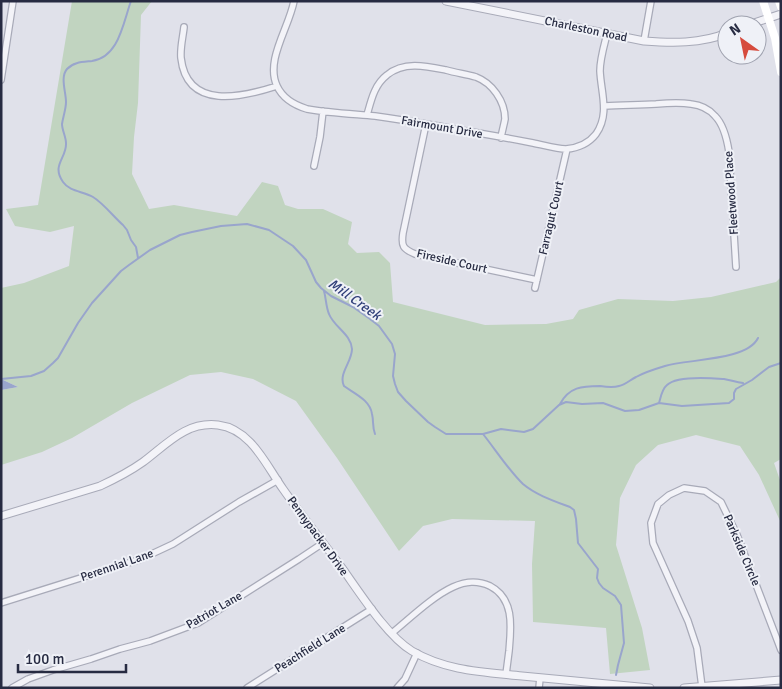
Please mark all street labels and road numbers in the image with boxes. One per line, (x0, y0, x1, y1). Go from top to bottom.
street label: Charleston Road (543, 13, 629, 46)
street label: Fairmount Drive (400, 113, 484, 142)
street label: Fleetwood Place (721, 151, 742, 235)
street label: Farragut Court (536, 180, 567, 256)
street label: Fireside Court (415, 246, 489, 277)
street label: Pennypacker Drive (284, 494, 352, 579)
street label: Parkside Circle (720, 512, 763, 588)
street label: Perennial Lane (79, 546, 156, 585)
street label: Patriot Lane (184, 588, 245, 633)
street label: Peachfield Lane (272, 621, 349, 676)

